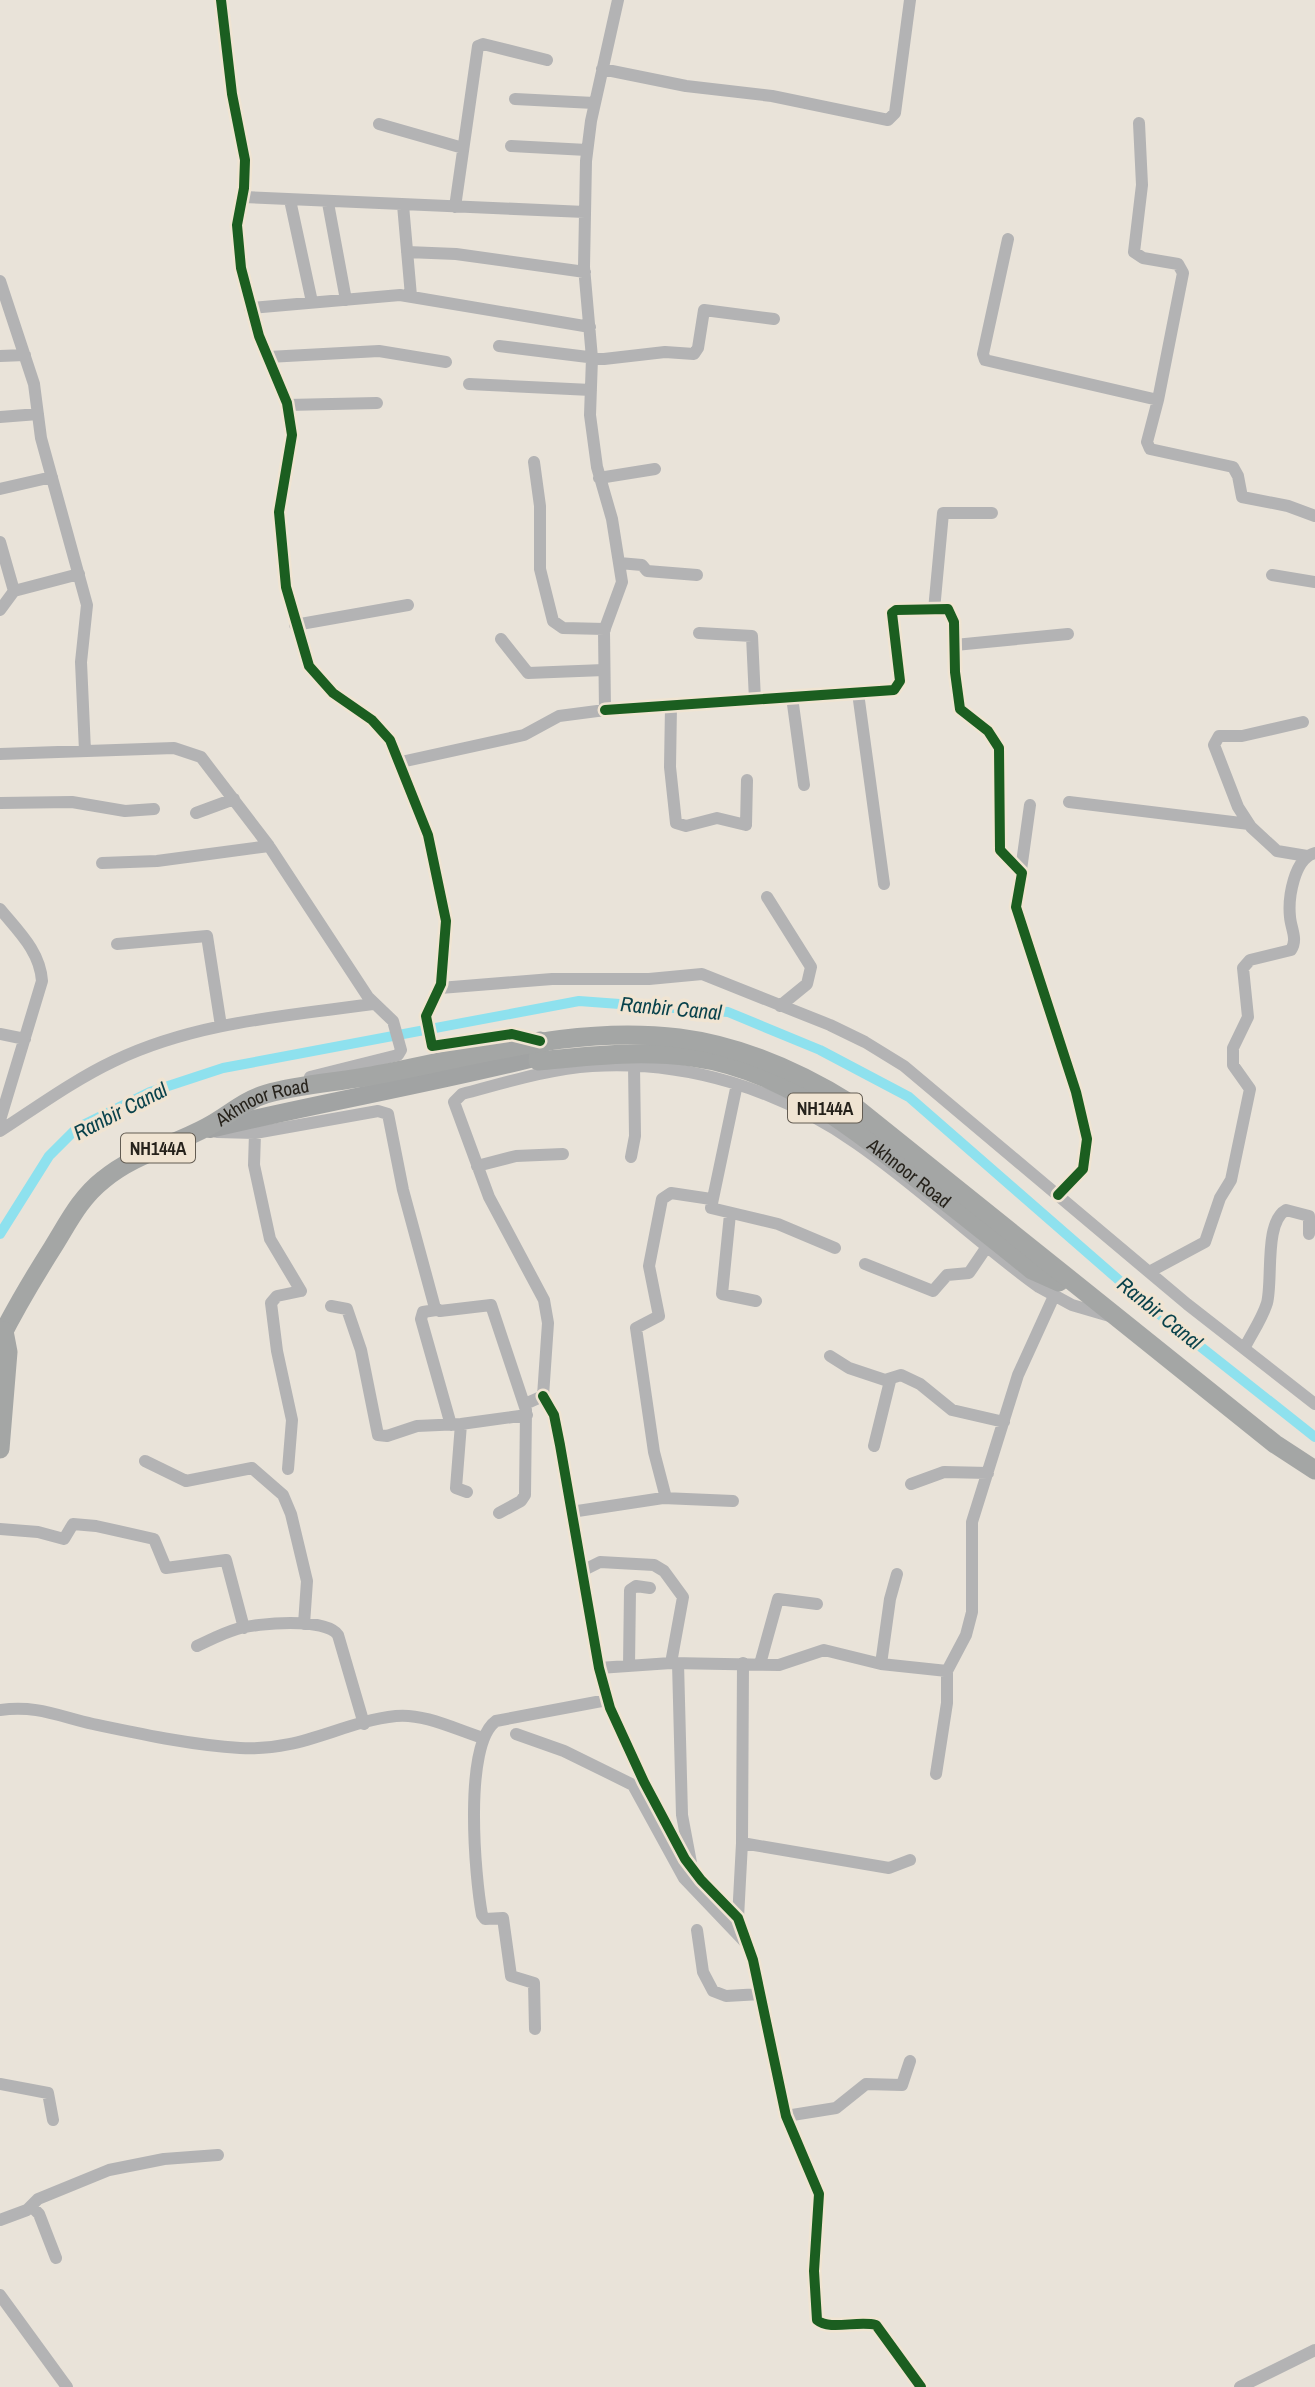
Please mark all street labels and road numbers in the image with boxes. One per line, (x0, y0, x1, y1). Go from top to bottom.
street label: Akhnoor Road (209, 1072, 311, 1133)
road number: NH144A (788, 1093, 862, 1122)
street label: Akhnoor Road (861, 1131, 957, 1214)
road number: NH144A (121, 1134, 195, 1162)

